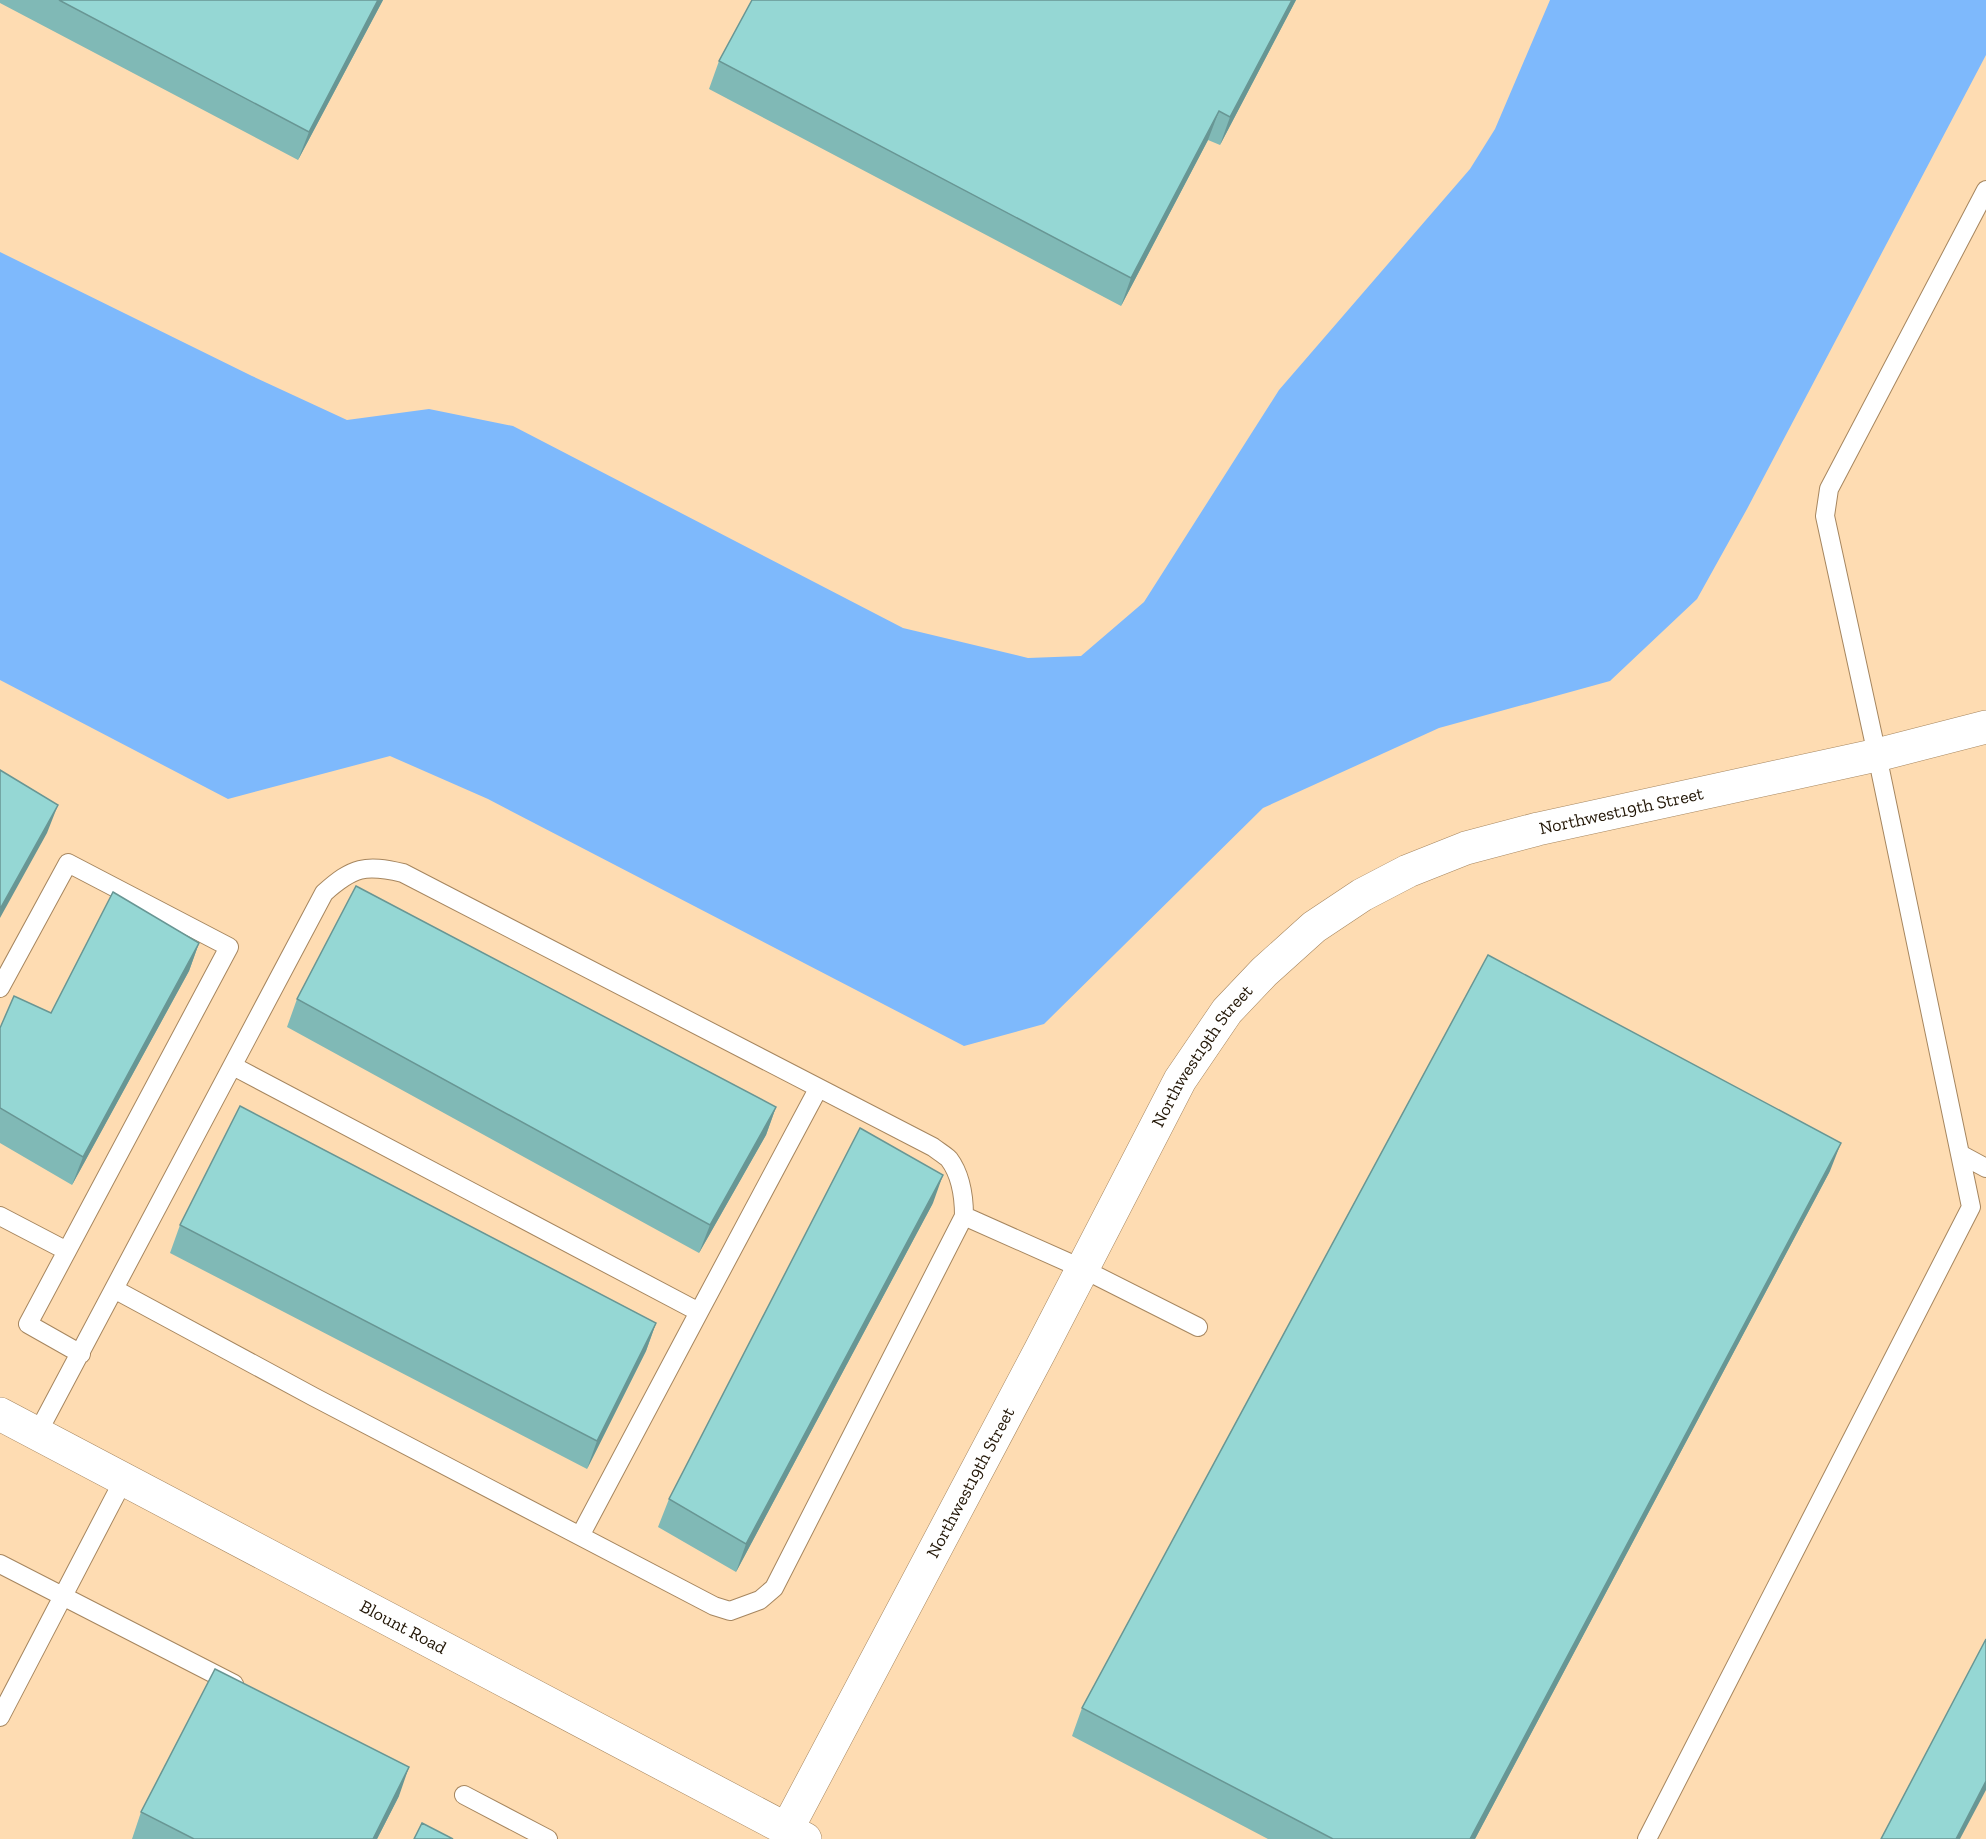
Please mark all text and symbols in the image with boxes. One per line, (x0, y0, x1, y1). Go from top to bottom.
street label: Northwest19th Street (1537, 782, 1706, 839)
street label: Northwest19th Street (1147, 980, 1257, 1131)
street label: Northwest19th Street (921, 1403, 1019, 1562)
street label: Blount Road (356, 1595, 450, 1659)

